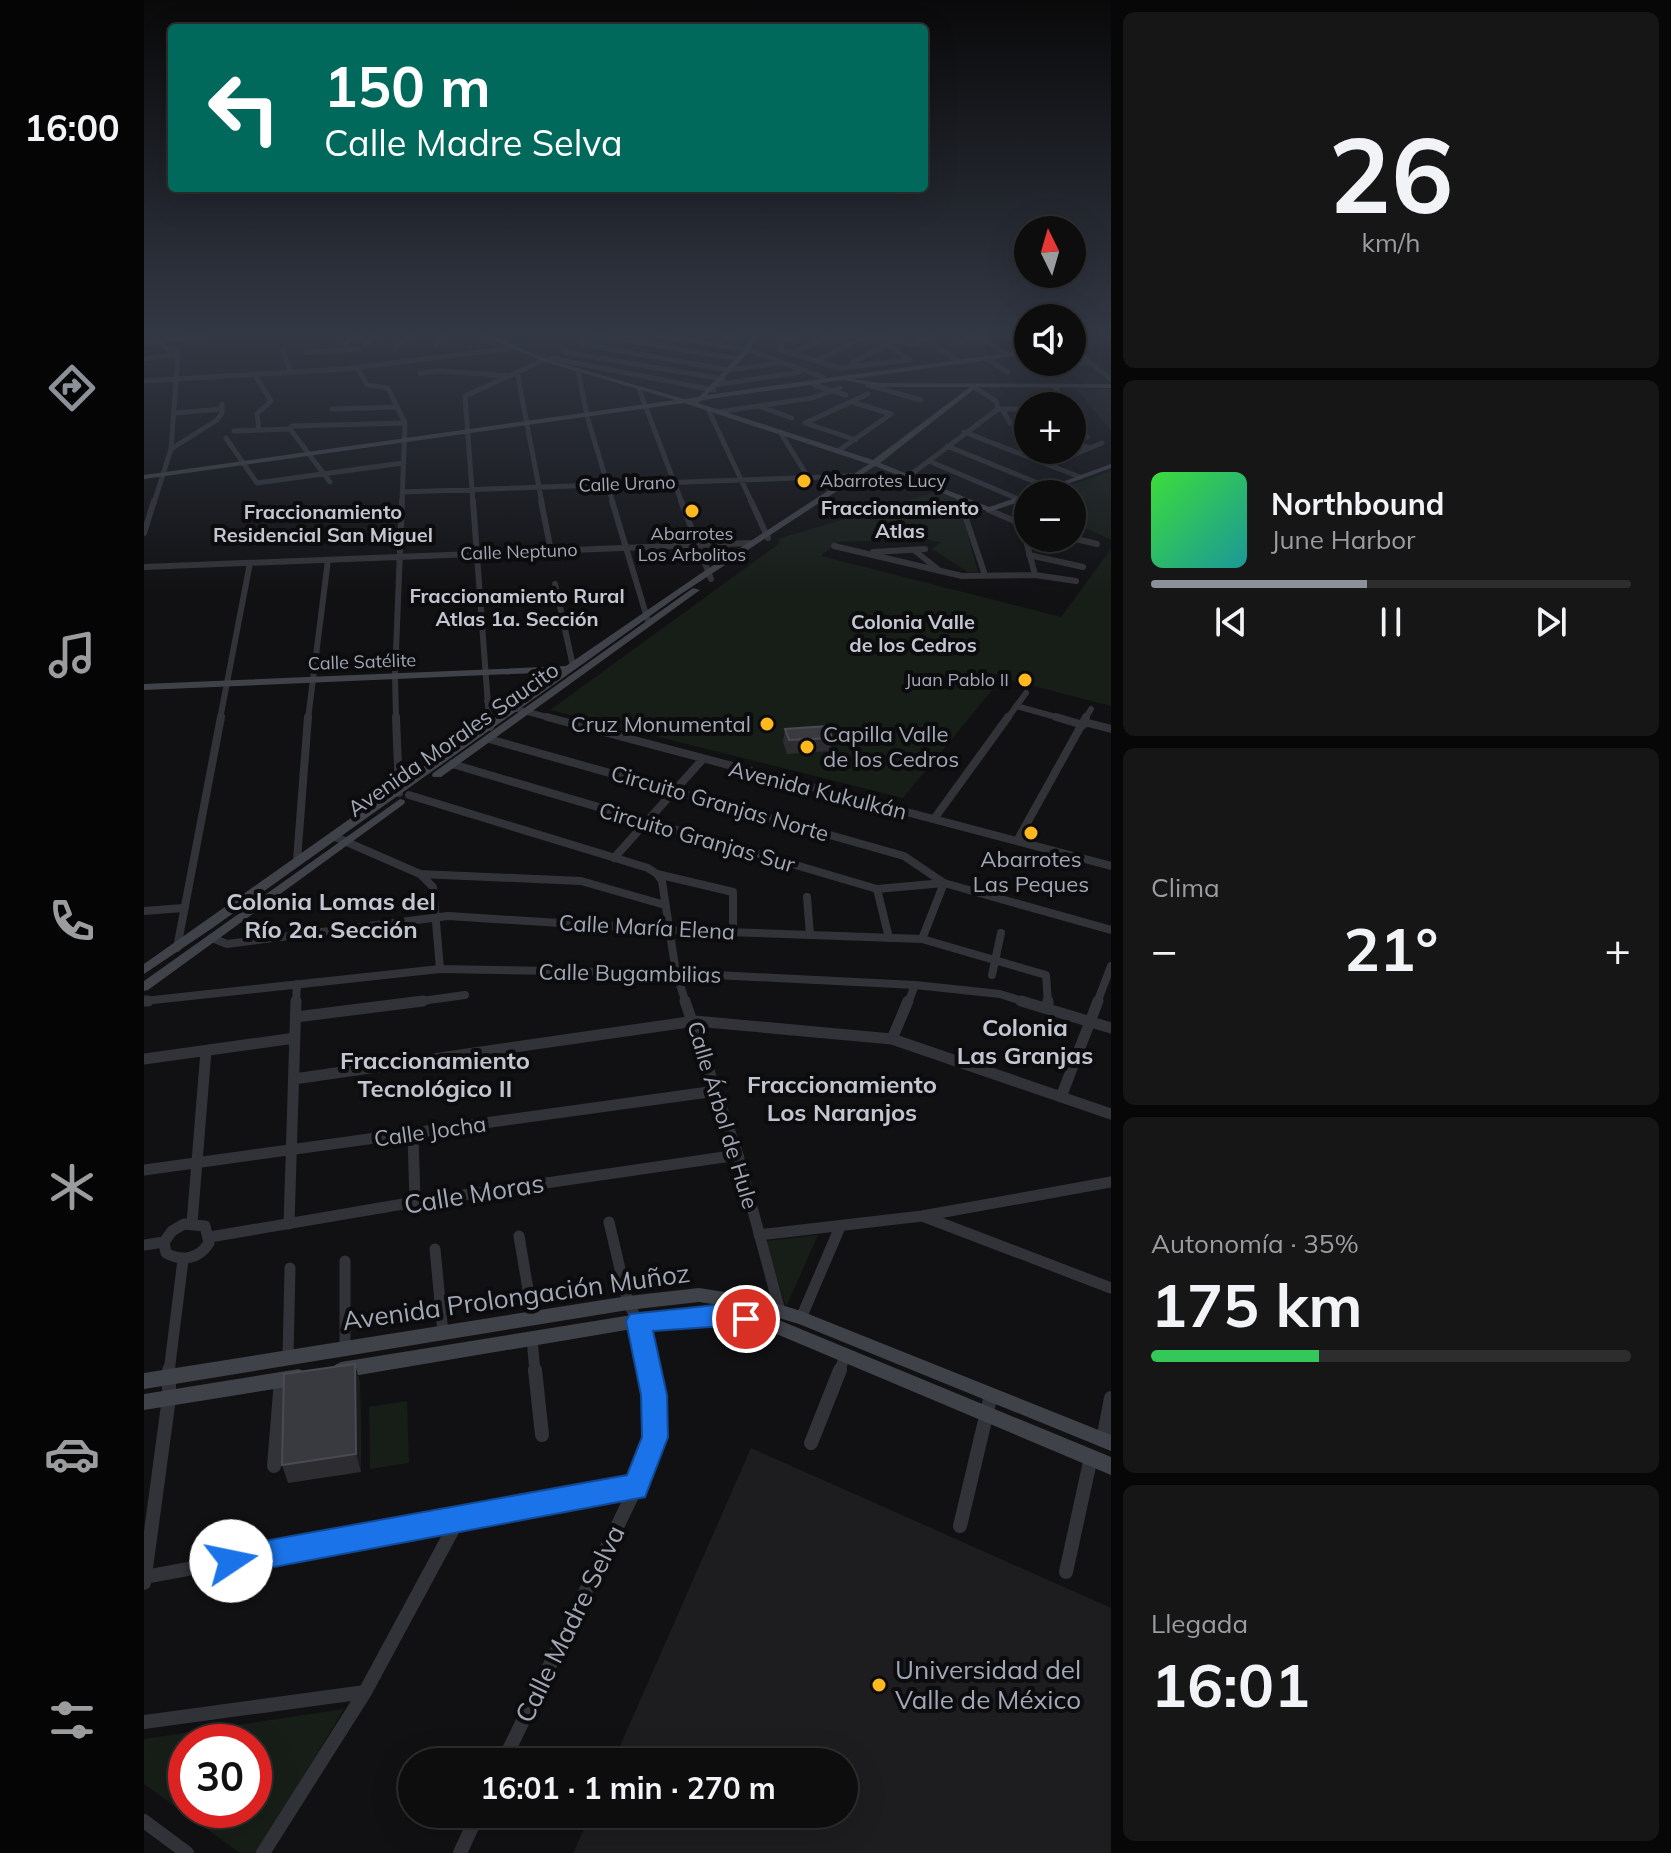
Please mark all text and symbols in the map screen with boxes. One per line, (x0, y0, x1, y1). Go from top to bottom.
text: 150 m (324, 51, 491, 121)
icon: left (192, 56, 296, 160)
text: 16:00 (24, 105, 120, 150)
text: 26 (1329, 108, 1453, 239)
text: Calle Madre Selva (324, 120, 623, 165)
north arrow (1014, 216, 1086, 288)
map controls (1014, 216, 1086, 552)
text: km/h (1362, 226, 1420, 259)
button: sound (1014, 304, 1086, 376)
icon: directions (44, 360, 100, 416)
button: + (1014, 392, 1086, 464)
place label: Abarrotes Lucy (820, 469, 947, 492)
street label: Calle Urano (578, 470, 676, 497)
marker: Abarrotes Lucy (795, 472, 813, 490)
button: − (1014, 480, 1086, 552)
text: Northbound (1271, 485, 1444, 523)
district label: Fraccionamiento Atlas (821, 495, 979, 543)
district label: Fraccionamiento Residencial San Miguel (213, 499, 433, 547)
marker: Abarrotes Los Arbolitos (683, 502, 701, 520)
place label: Abarrotes Los Arbolitos (638, 522, 746, 566)
text: June Harbor (1271, 523, 1416, 556)
street label: Calle Neptuno (460, 538, 578, 565)
district label: Fraccionamiento Rural Atlas 1a. Sección (409, 583, 625, 631)
icon: previous (1209, 600, 1253, 644)
icon: pause (1369, 600, 1413, 644)
icon: next (1529, 600, 1573, 644)
district label: Colonia Valle de los Cedros (849, 609, 977, 657)
icon: music (44, 627, 100, 683)
street label: Calle Satélite (307, 648, 417, 675)
street label: Avenida Morales Saucito (342, 655, 564, 823)
place label: Juan Pablo II (905, 668, 1009, 691)
marker: Juan Pablo II (1016, 671, 1034, 689)
place label: Cruz Monumental (571, 710, 751, 738)
marker: Cruz Monumental (758, 715, 776, 733)
place label: Capilla Valle de los Cedros (823, 720, 959, 773)
marker: Capilla Valle de los Cedros (798, 738, 816, 756)
street label: Avenida Kukulkán (726, 754, 910, 826)
street label: Circuito Granjas Norte (608, 759, 832, 847)
street label: Circuito Granjas Sur (596, 796, 798, 878)
marker: Abarrotes Las Peques (1022, 824, 1040, 842)
place label: Abarrotes Las Peques (973, 845, 1089, 898)
text: Clima (1151, 871, 1220, 904)
district label: Colonia Lomas del Río 2a. Sección (226, 886, 436, 944)
icon: phone (44, 893, 100, 949)
street label: Calle María Elena (558, 908, 736, 946)
text: 21° (1344, 911, 1438, 986)
text: − (1151, 922, 1177, 977)
text: + (1605, 922, 1631, 977)
street label: Calle Bugambilias (539, 957, 721, 989)
district label: Colonia Las Granjas (957, 1012, 1093, 1070)
street label: Calle Árbol de Hule (681, 1018, 765, 1212)
district label: Fraccionamiento Tecnológico II (340, 1045, 530, 1103)
district label: Fraccionamiento Los Naranjos (747, 1069, 937, 1127)
street label: Calle Jocha (372, 1109, 488, 1153)
icon: climate (44, 1159, 100, 1215)
street label: Calle Moras (402, 1166, 546, 1221)
text: Autonomía · 35% (1151, 1227, 1359, 1260)
street label: Avenida Prolongación Muñoz (340, 1256, 692, 1337)
text: 175 km (1151, 1267, 1363, 1342)
pin (712, 1285, 780, 1353)
icon: arrive (724, 1297, 768, 1341)
icon: car (44, 1426, 100, 1482)
position arrow (189, 1519, 273, 1603)
street label: Calle Madre Selva (507, 1520, 632, 1728)
text: Llegada (1151, 1607, 1248, 1640)
text: 16:01 (1151, 1647, 1310, 1722)
place label: Universidad del Valle de México (895, 1653, 1081, 1716)
marker: Universidad del Valle de México (870, 1676, 888, 1694)
icon: filters (44, 1692, 100, 1748)
speed limit sign: 30 (168, 1724, 272, 1828)
text: 16:01 · 1 min · 270 m (480, 1769, 776, 1807)

